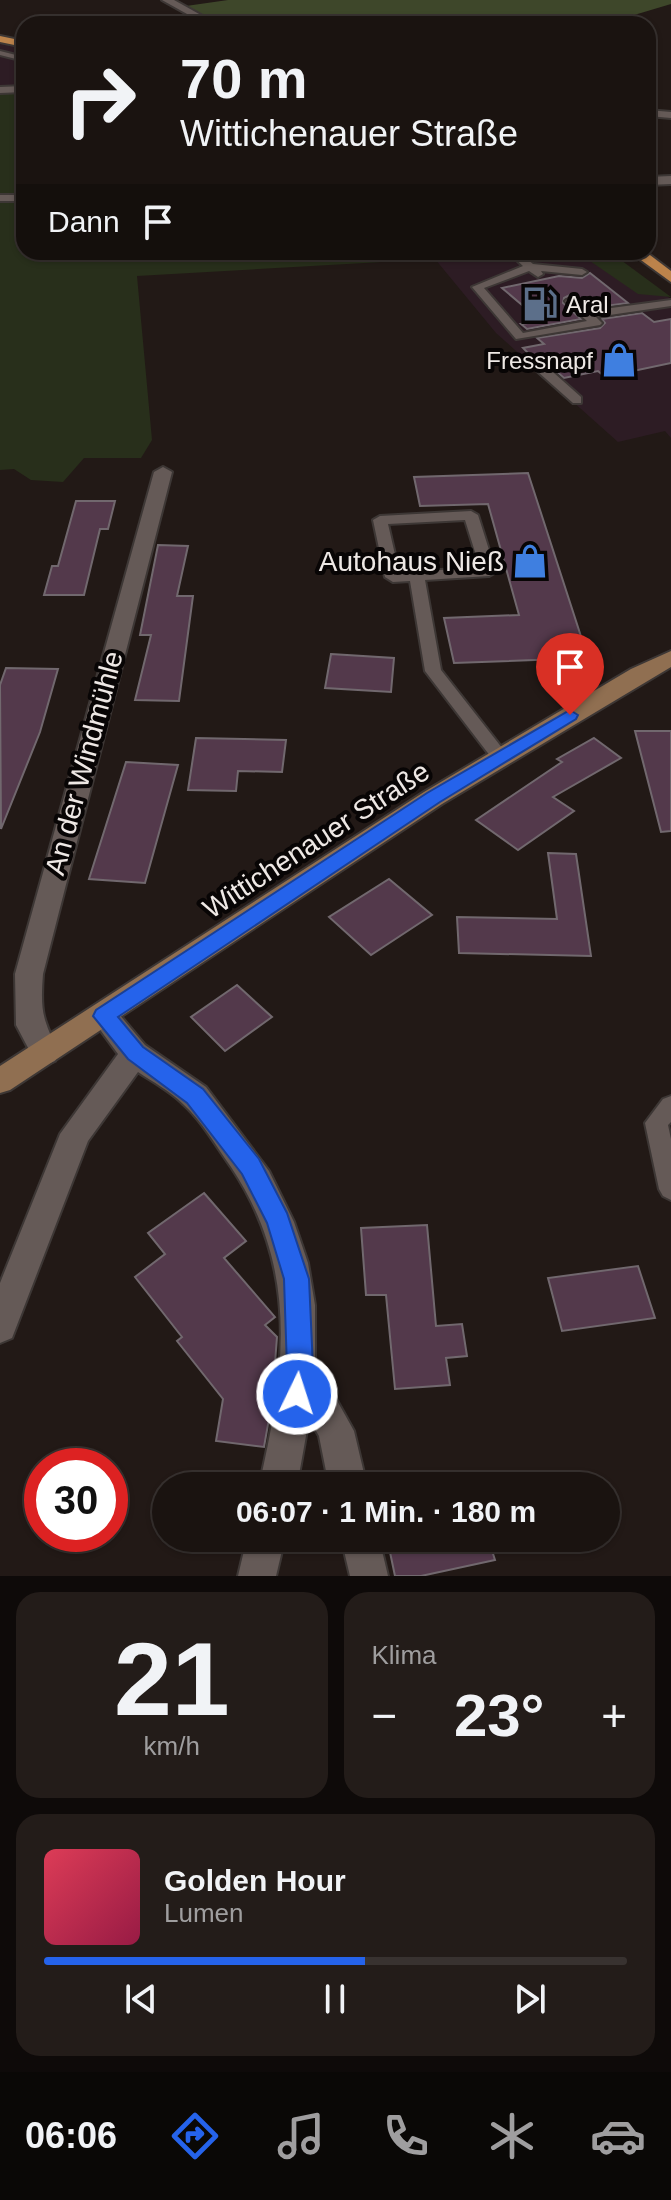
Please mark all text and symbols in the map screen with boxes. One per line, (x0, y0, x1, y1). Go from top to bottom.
text: 70 m (180, 47, 308, 110)
icon: right (48, 48, 152, 152)
text: Wittichenauer Straße (180, 113, 518, 154)
icon: arrive (136, 200, 180, 244)
text: Dann (48, 205, 120, 238)
fuel station icon: Aral (521, 285, 559, 323)
place label: Aral (566, 291, 609, 318)
shop icon: Fressnapf (600, 341, 638, 379)
place label: Fressnapf (486, 347, 593, 374)
shop icon: Autohaus Nieß (511, 542, 549, 580)
place label: Autohaus Nieß (319, 546, 504, 577)
pin (536, 633, 604, 715)
icon: arrive (548, 645, 592, 689)
street label: An der Windmühle (39, 648, 129, 878)
street label: Wittichenauer Straße (197, 755, 435, 925)
position arrow (255, 1352, 339, 1436)
speed limit sign: 30 (24, 1448, 128, 1552)
text: 06:07 · 1 Min. · 180 m (236, 1495, 536, 1528)
text: 21 (114, 1621, 230, 1737)
text: Klima (372, 1640, 437, 1670)
text: 23° (454, 1682, 545, 1749)
text: − (372, 1691, 397, 1740)
text: + (601, 1691, 627, 1740)
text: km/h (144, 1731, 200, 1761)
text: Golden Hour (164, 1864, 346, 1897)
text: Lumen (164, 1898, 244, 1928)
icon: previous (119, 1977, 163, 2021)
icon: pause (313, 1977, 357, 2021)
icon: next (508, 1977, 552, 2021)
icon: directions (167, 2108, 223, 2164)
icon: music (273, 2108, 329, 2164)
icon: phone (378, 2108, 434, 2164)
icon: climate (484, 2108, 540, 2164)
icon: car (590, 2108, 646, 2164)
text: 06:06 (25, 2115, 117, 2156)

